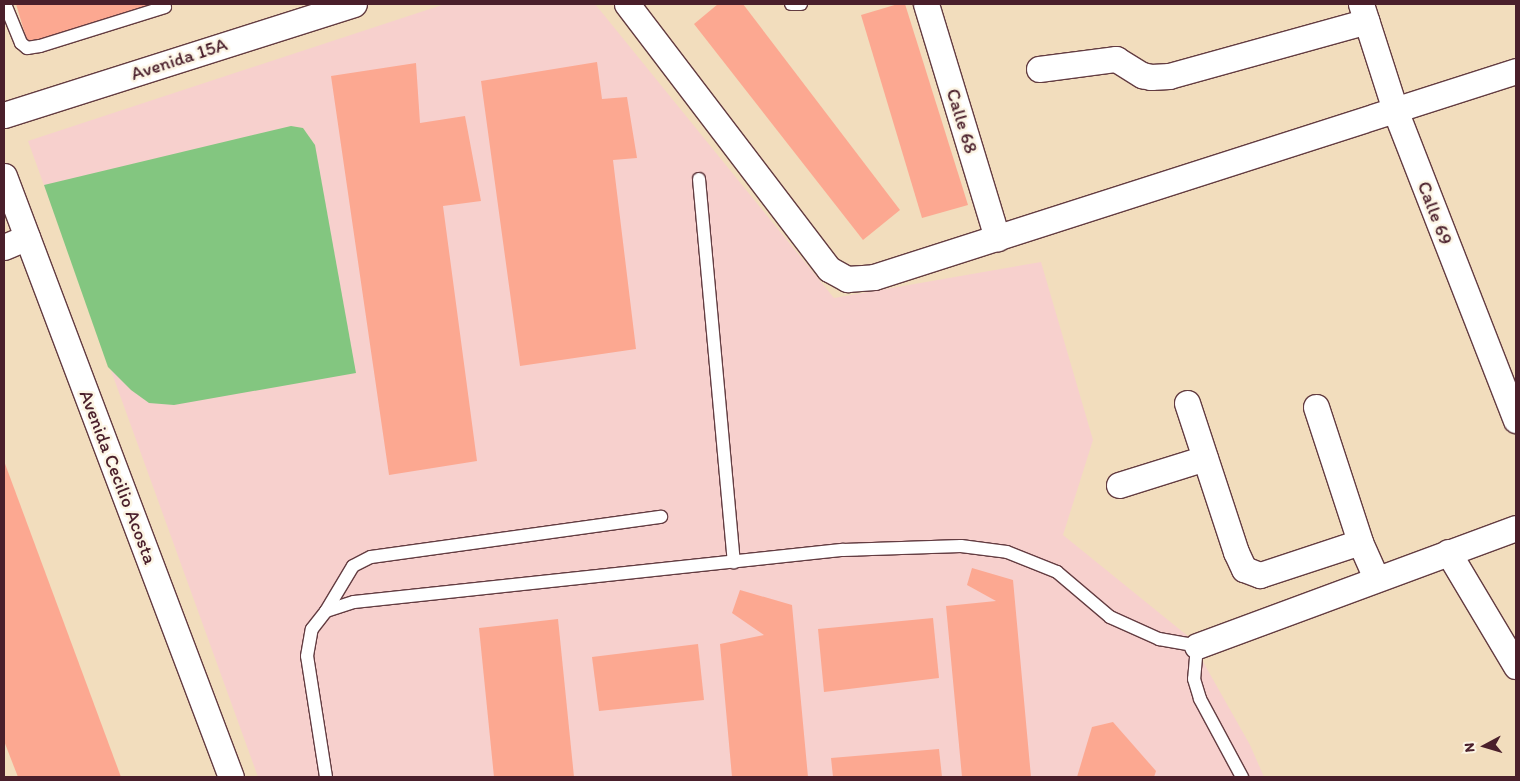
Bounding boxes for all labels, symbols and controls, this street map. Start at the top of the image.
street label: Avenida 15A [128,33,230,85]
street label: Calle 68 [941,86,983,156]
street label: Calle 69 [1413,178,1457,248]
street label: Avenida Cecilio Acosta [74,387,162,567]
north arrow [1460,721,1510,771]
text: N [1461,742,1479,753]

